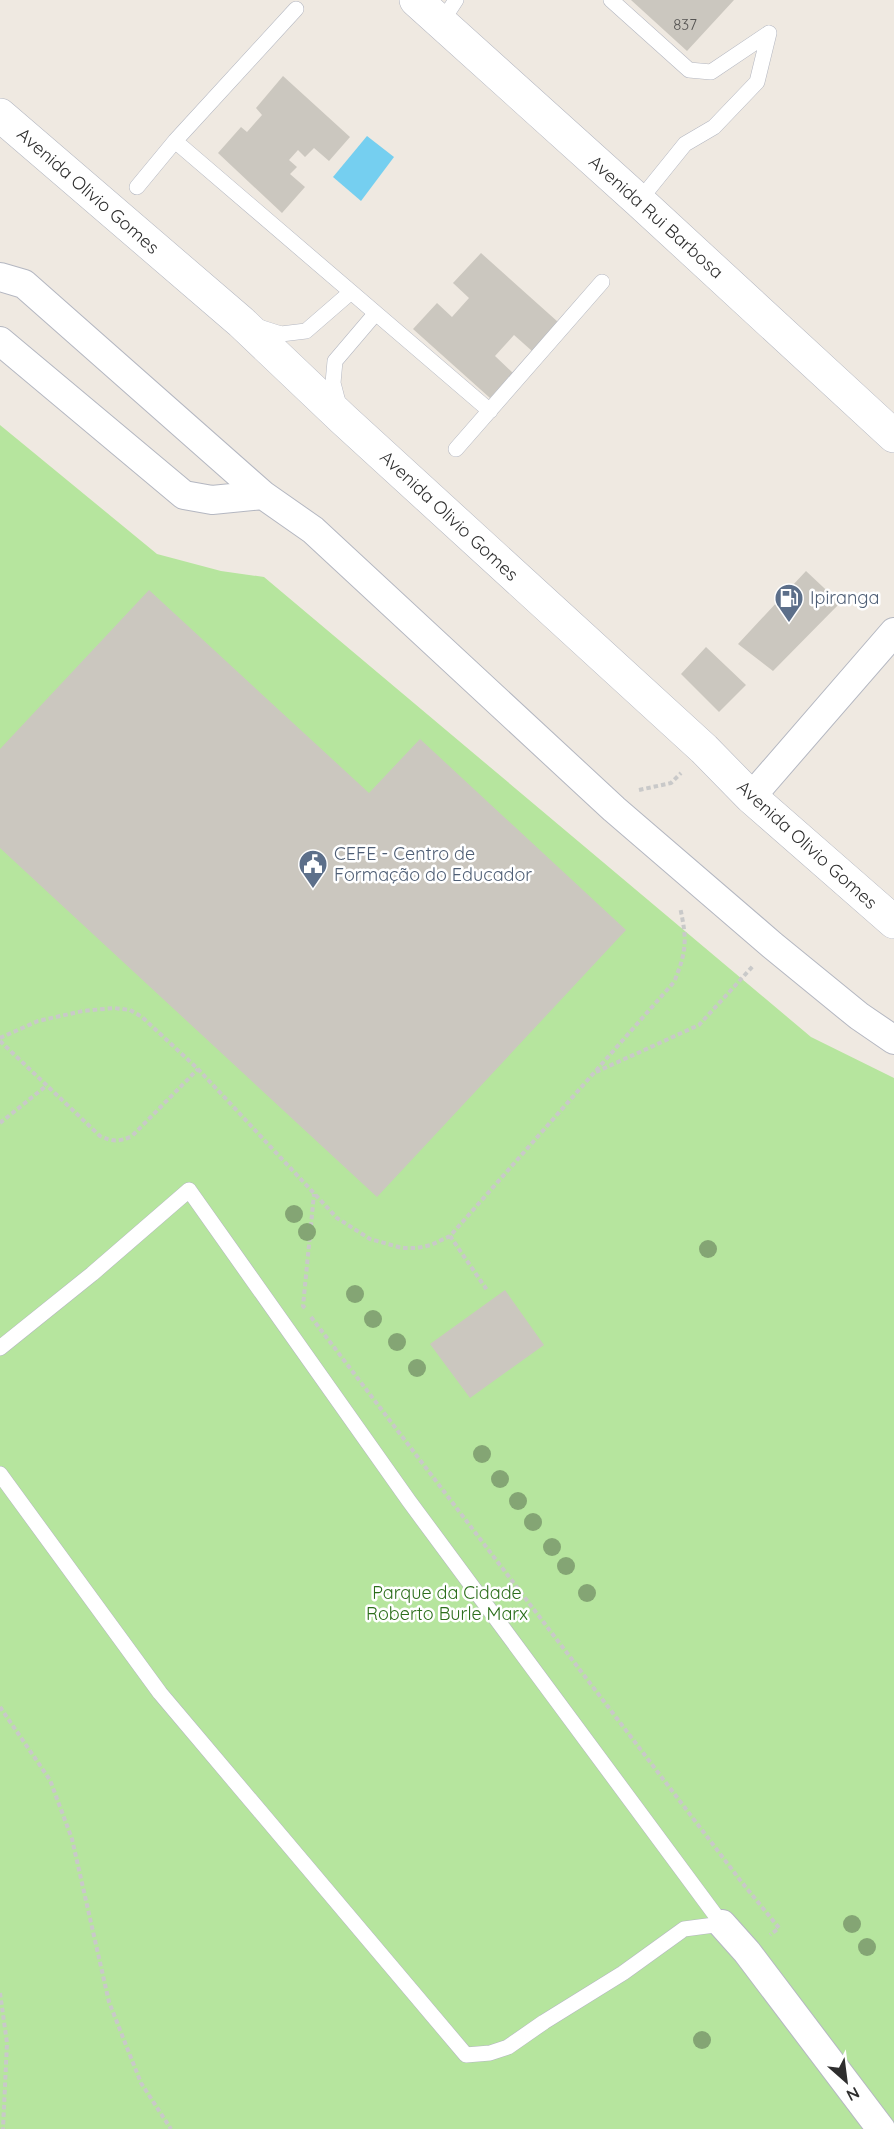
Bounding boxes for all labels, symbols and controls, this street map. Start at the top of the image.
house number: 837 [673,15,697,34]
street label: Avenida Olivio Gomes [12,123,164,259]
street label: Avenida Rui Barbosa [584,150,728,283]
street label: Avenida Olivio Gomes [375,445,523,586]
fuel station icon: Ipiranga [773,582,805,624]
place label: Ipiranga [810,586,879,609]
street label: Avenida Olivio Gomes [732,775,882,914]
place label: CEFE - Centro de Formação do Educador [334,842,532,886]
public building icon: CEFE - Centro de Formação do Educador [297,848,329,890]
park label: Parque da Cidade Roberto Burle Marx [366,1581,528,1625]
north arrow [816,2051,876,2111]
text: N [843,2083,863,2106]

